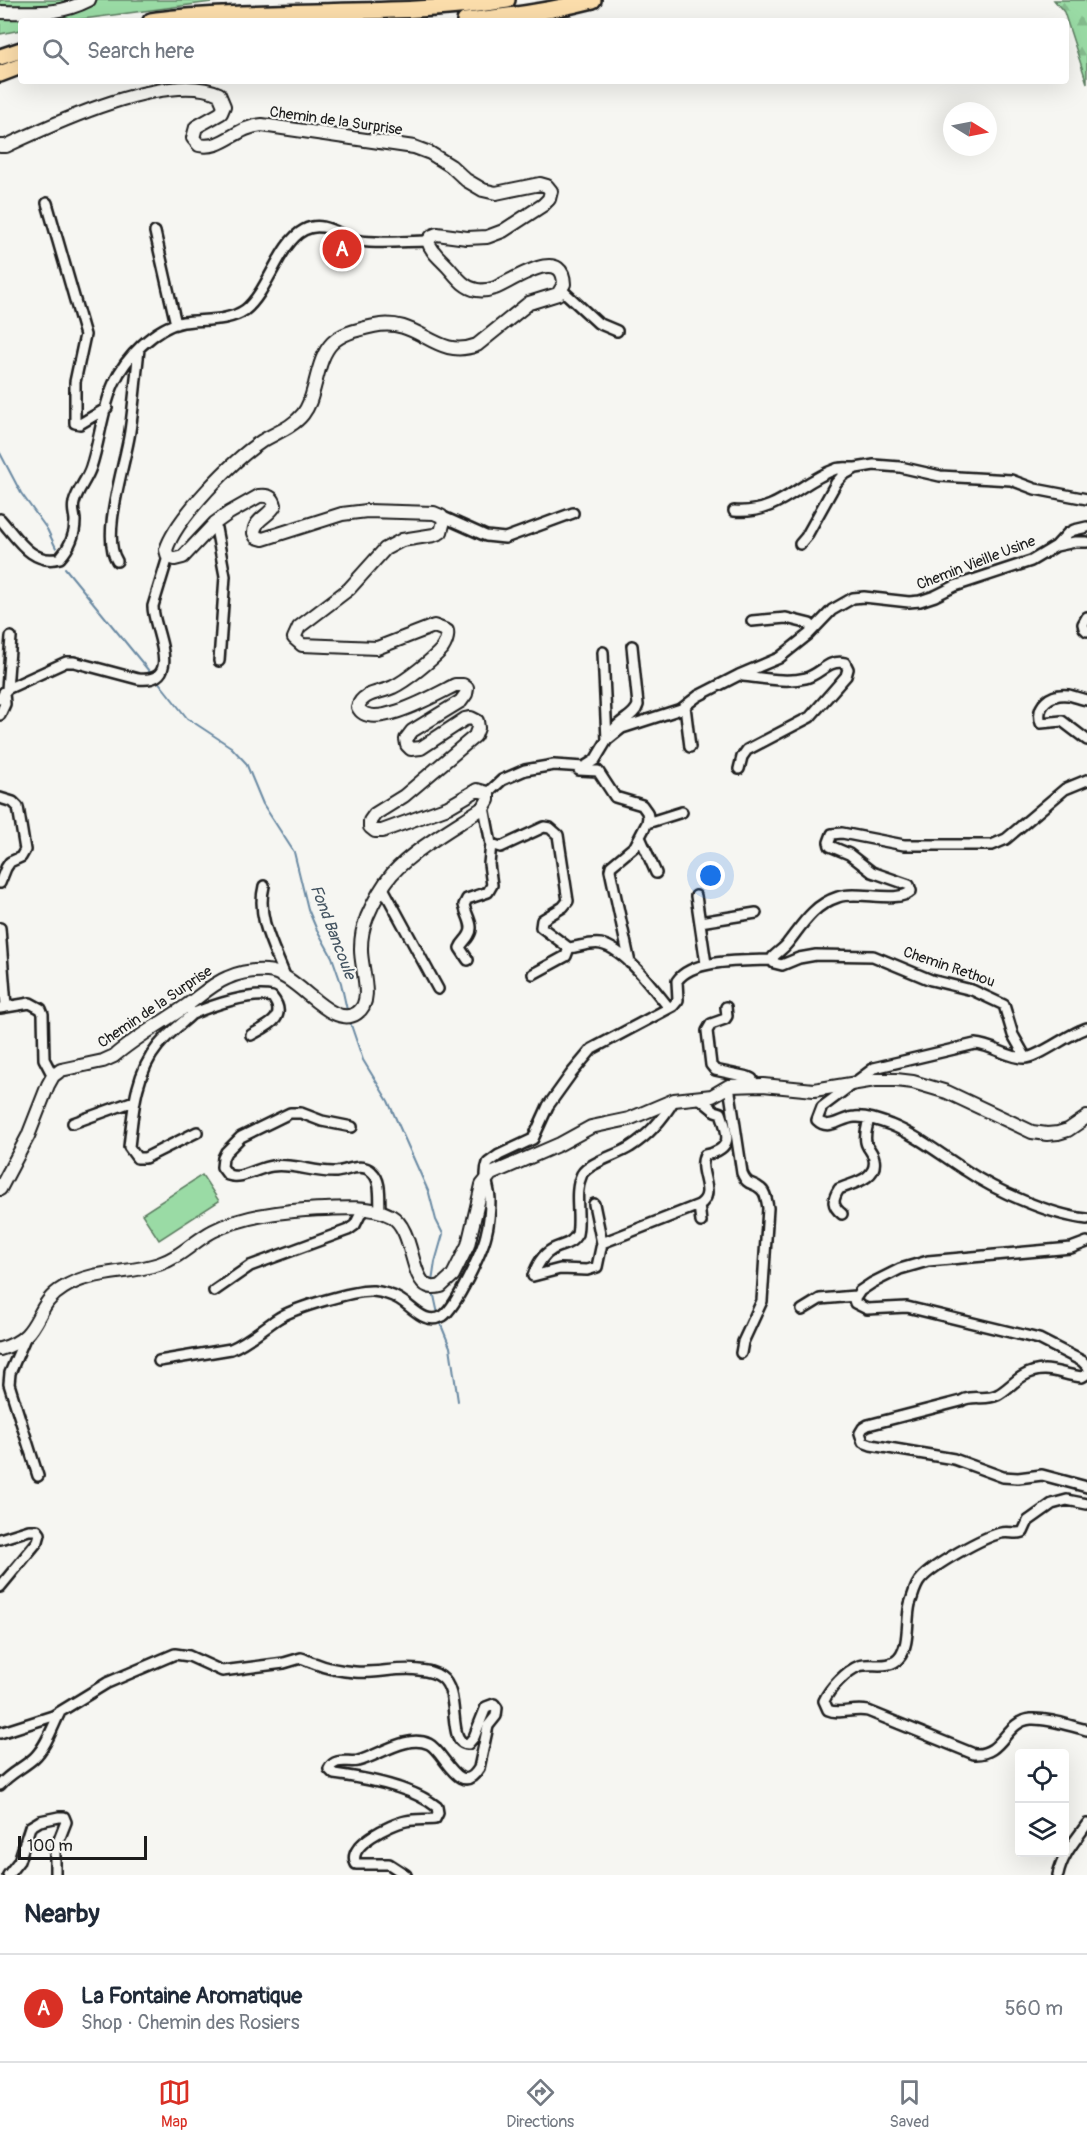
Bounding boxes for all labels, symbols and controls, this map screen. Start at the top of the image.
search box [18,18,1069,84]
icon: search [39,35,72,68]
text: Search here [87,37,194,65]
street label: Chemin de la Surprise [268,102,404,140]
north arrow [943,102,997,156]
pin: A [322,226,362,272]
street label: Chemin Vieille Usine [914,531,1039,594]
your location [696,861,725,890]
water label: Fond Bancoule [306,882,361,984]
street label: Chemin Rethou [901,942,997,992]
street label: Chemin de la Surprise [94,961,216,1052]
map controls [1015,1749,1069,1857]
button: locate [1015,1749,1069,1803]
button: layers [1015,1803,1069,1857]
scale bar [18,1833,147,1860]
text: 100 m [27,1836,73,1856]
text: Nearby [24,1898,100,1930]
text: La Fontaine Aromatique [81,1982,302,2010]
text: A [37,1996,50,2021]
text: 560 m [1005,1996,1063,2021]
text: Shop · Chemin des Rosiers [81,2010,300,2035]
tab: Map [158,2076,191,2132]
tab: Directions [506,2076,574,2132]
tab: Saved [890,2076,929,2132]

